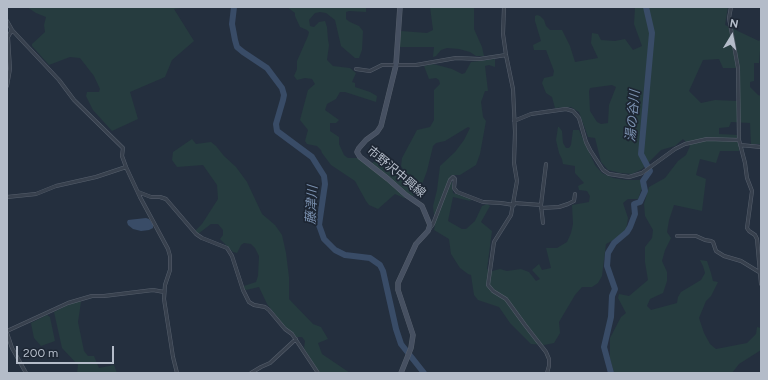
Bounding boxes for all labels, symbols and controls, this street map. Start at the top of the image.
north arrow [712,16,752,56]
text: N [729,17,739,31]
water label: 湯の谷川 [623,89,643,143]
street label: 市野沢中興線 [364,143,428,201]
water label: 藤津川 [303,185,321,225]
scale bar [18,338,116,364]
text: 200 m [23,346,58,360]

